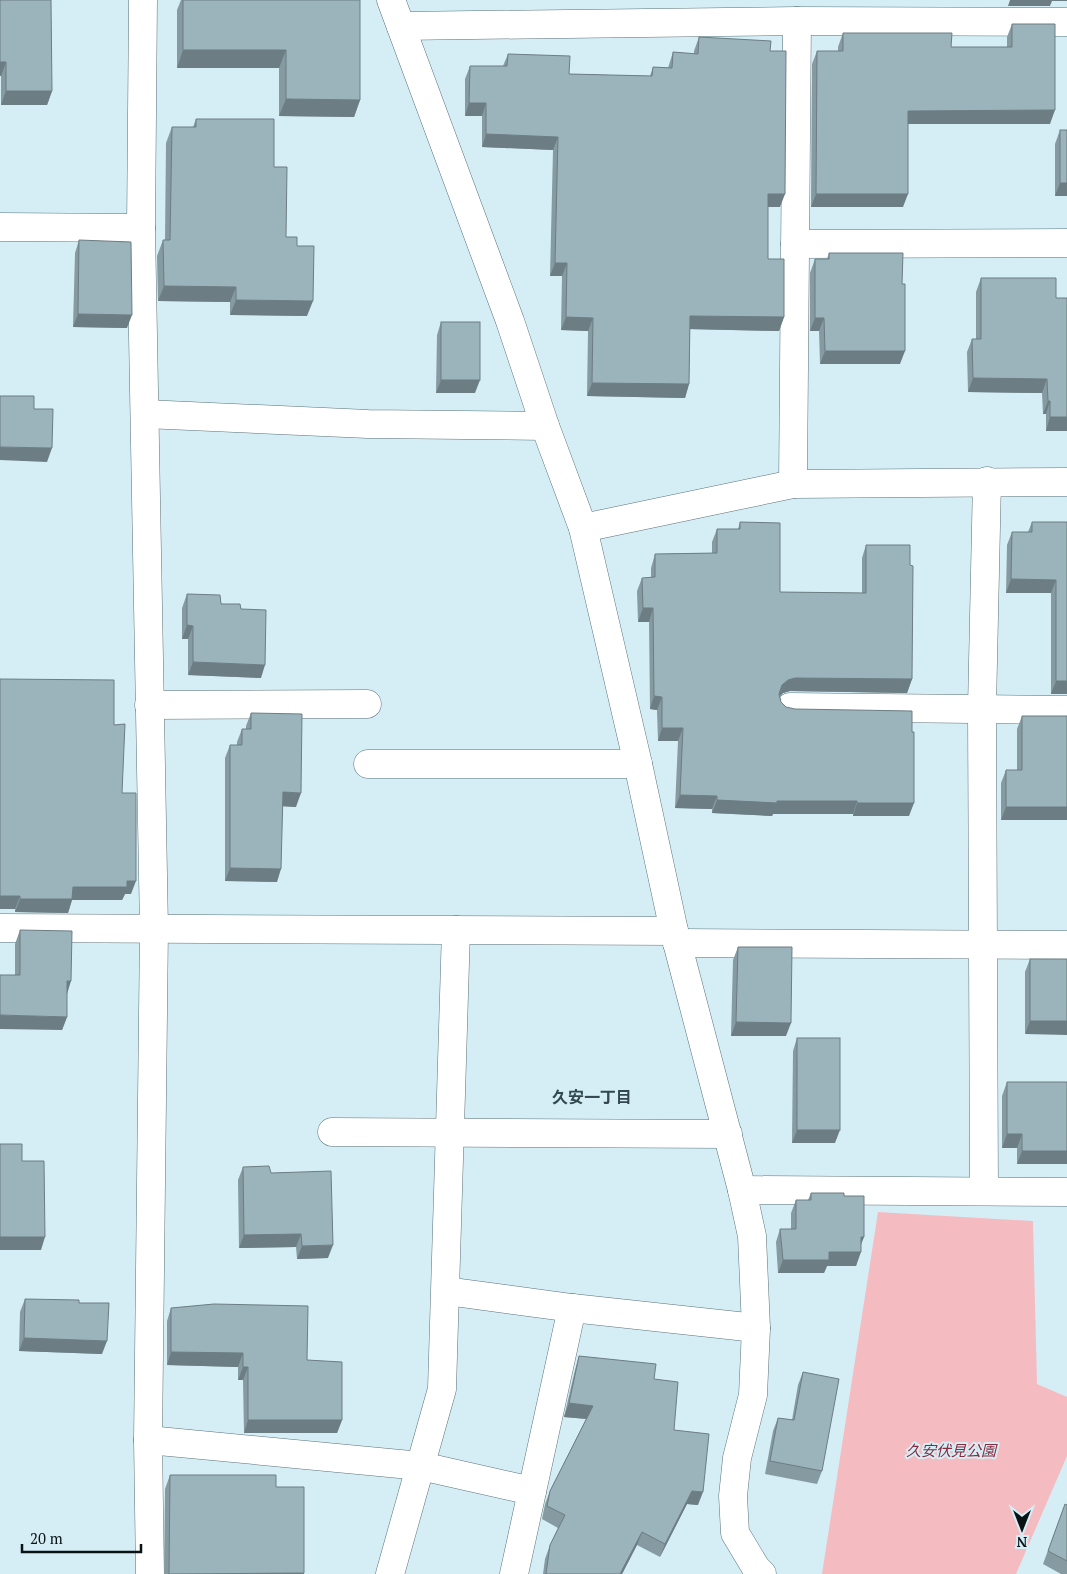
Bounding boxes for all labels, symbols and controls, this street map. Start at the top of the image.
district label: 久安一丁目 [552,1086,632,1108]
park label: 久安伏見公園 [906,1440,998,1460]
north arrow [997,1504,1047,1554]
scale bar [22,1522,141,1554]
text: 20 m [30,1528,63,1548]
text: N [1016,1533,1027,1552]

